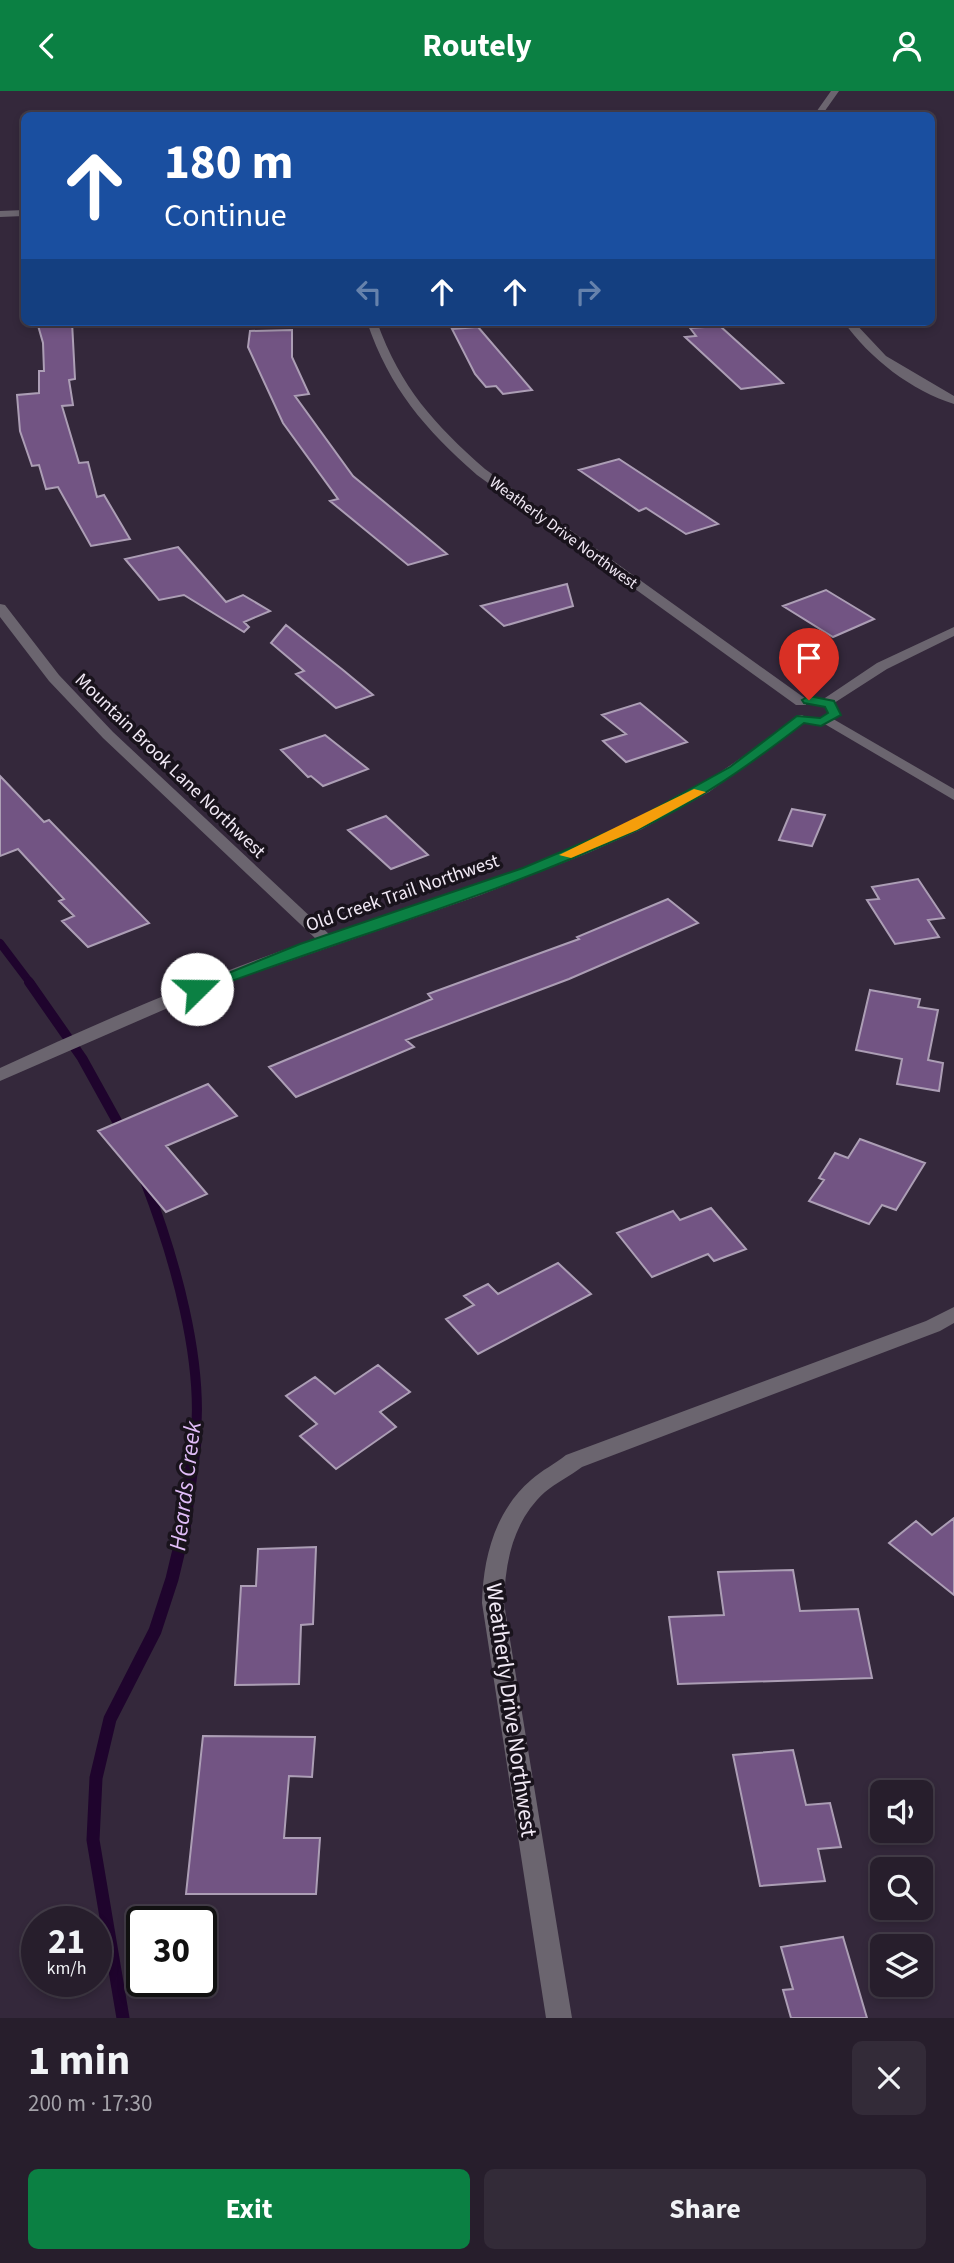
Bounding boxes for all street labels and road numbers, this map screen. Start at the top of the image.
street label: Weatherly Drive Northwest [485,472,642,594]
street label: Mountain Brook Lane Northwest [68,667,272,865]
street label: Old Creek Trail Northwest [302,848,503,939]
street label: Weatherly Drive Northwest [477,1581,546,1839]

